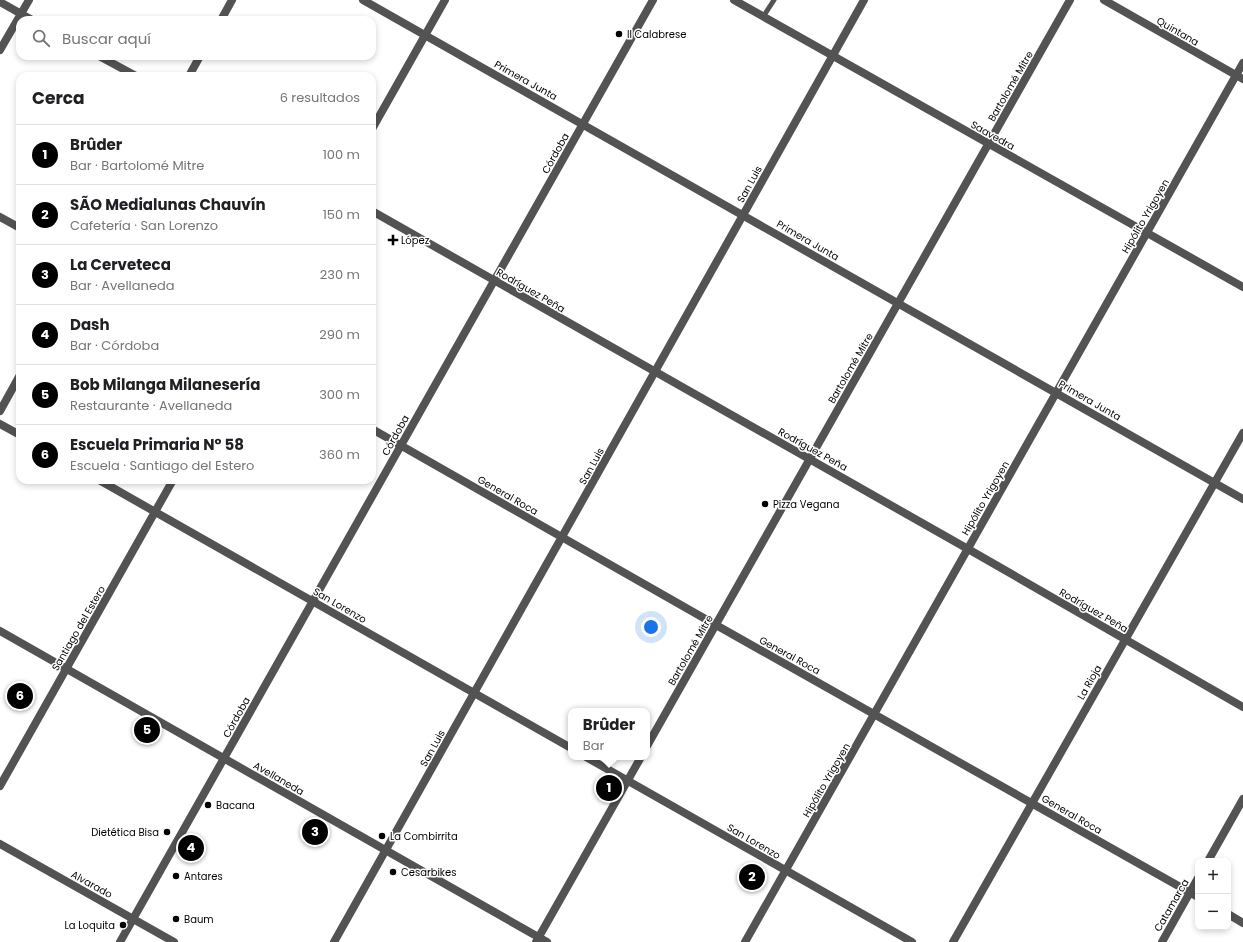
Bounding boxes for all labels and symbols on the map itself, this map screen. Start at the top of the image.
street label: Quintana [1154,13,1202,50]
place label: Il Calabrese [627,27,686,42]
marker: Il Calabrese [614,29,624,39]
street label: Bartolomé Mitre [984,48,1037,124]
street label: Primera Junta [491,57,560,104]
street label: Saavedra [968,117,1018,154]
street label: Córdoba [538,130,573,176]
street label: San Luis [733,163,766,205]
street label: Hipólito Yrigoyen [1118,176,1173,256]
street label: Primera Junta [774,216,842,264]
place label: López [401,233,430,248]
marker: López [388,235,398,245]
street label: Rodríguez Peña [494,265,568,316]
street label: Bartolomé Mitre [824,330,877,406]
street label: Primera Junta [1056,376,1124,424]
street label: Córdoba [378,412,413,458]
street label: Rodríguez Peña [775,424,850,475]
street label: San Luis [575,445,608,487]
street label: Hipólito Yrigoyen [958,458,1013,538]
street label: General Roca [475,472,541,519]
place label: Pizza Vegana [773,497,839,512]
marker: Pizza Vegana [760,499,770,509]
street label: Santiago del Estero [48,583,109,674]
street label: San Lorenzo [310,584,369,627]
street label: Rodríguez Peña [1057,585,1131,636]
street label: Bartolomé Mitre [664,612,717,688]
your location [641,617,661,637]
street label: General Roca [757,633,823,678]
street label: La Rioja [1073,662,1105,702]
pin: 6 [7,681,33,711]
street label: Córdoba [219,694,254,740]
pin: 5 [134,715,160,745]
street label: San Luis [416,727,449,769]
street label: Hipólito Yrigoyen [799,740,854,820]
street label: Avellaneda [251,758,307,799]
pin: 1 [596,773,622,803]
street label: General Roca [1039,791,1105,838]
place label: Bacana [216,798,255,813]
marker: Bacana [203,800,213,810]
pin: 3 [302,817,328,847]
street label: San Lorenzo [724,820,783,863]
place label: Dietética Bisa [91,825,159,840]
marker: Dietética Bisa [162,827,172,837]
place label: La Combirrita [390,829,458,844]
marker: La Combirrita [377,831,387,841]
pin: 4 [178,833,204,863]
pin: 2 [739,862,765,892]
place label: Cesarbikes [401,865,456,880]
street label: Alvarado [68,867,115,902]
marker: Cesarbikes [388,867,398,877]
place label: Antares [184,869,223,884]
marker: Antares [171,871,181,881]
street label: Catamarca [1150,876,1193,934]
place label: Baum [184,912,214,927]
marker: Baum [171,914,181,924]
place label: La Loquita [65,918,115,933]
marker: La Loquita [118,920,128,930]

